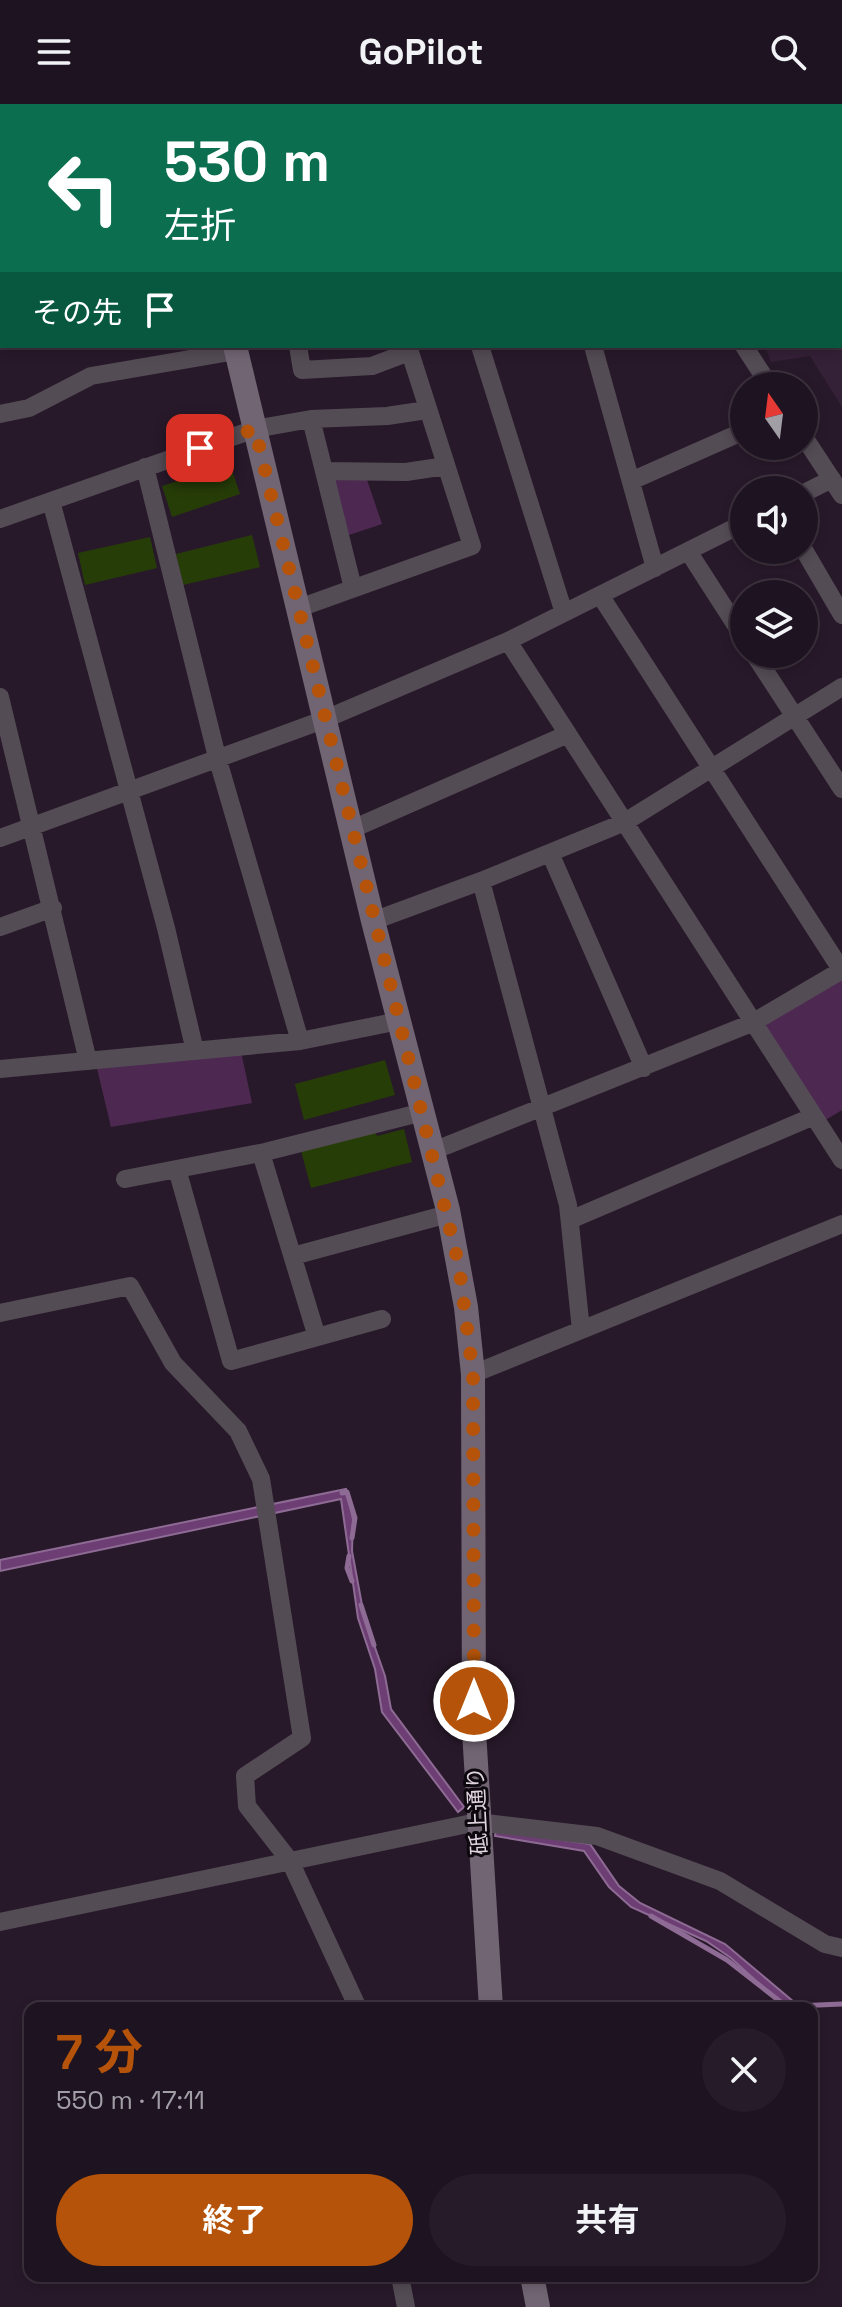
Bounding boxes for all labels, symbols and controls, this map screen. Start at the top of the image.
text: GoPilot [359,29,483,75]
icon: menu [32,30,76,74]
icon: search [766,30,810,74]
text: 530 m [164,126,330,197]
icon: left [32,136,136,240]
text: 左折 [164,203,236,249]
icon: arrive [138,288,182,332]
text: その先 [32,293,122,332]
north arrow [730,372,818,460]
map controls [730,372,818,668]
pin [166,414,234,482]
icon: arrive [178,426,222,470]
button: sound [730,476,818,564]
button: layers [730,580,818,668]
position arrow [432,1659,516,1743]
street label: 砥上通り [461,1766,493,1856]
text: 7 分 [56,2022,143,2083]
button: close [702,2028,786,2112]
text: 550 m · 17:11 [56,2083,205,2117]
button: 終了 [56,2174,413,2266]
button: 共有 [429,2174,786,2266]

